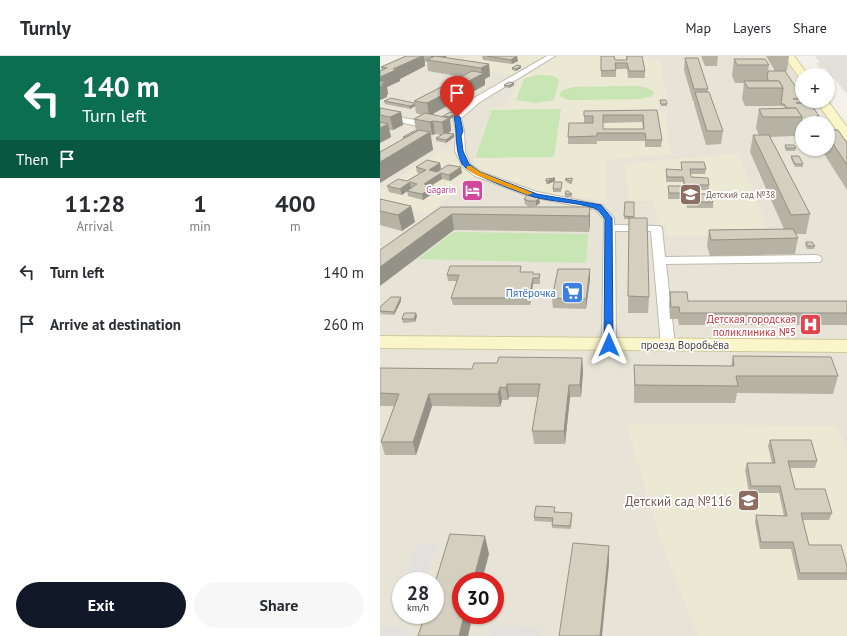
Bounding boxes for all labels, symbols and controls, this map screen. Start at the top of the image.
text: Turnly [20,16,71,40]
text: Map [685,19,711,37]
text: Layers [733,19,771,37]
text: Share [793,19,827,37]
text: 140 m [82,68,159,105]
map controls [795,68,835,156]
button: + [795,68,835,108]
icon: left [16,72,68,124]
pin [440,76,474,117]
icon: arrive [446,82,468,104]
text: Turn left [82,104,147,127]
button: − [795,116,835,156]
icon: arrive [56,148,78,170]
text: Then [16,150,48,169]
hotel icon: Gagarin [459,177,485,203]
school or university icon: Детский сад №38 [678,182,704,208]
place label: Gagarin [426,184,456,195]
text: 11:28 [64,188,125,219]
text: 1 [193,188,207,219]
text: 400 [275,188,316,219]
place label: Детский сад №38 [706,189,775,200]
text: Arrival [77,218,113,235]
text: min [189,218,211,235]
text: m [290,218,301,235]
icon: left [16,261,38,283]
text: Turn left [50,263,104,282]
text: 140 m [323,263,364,282]
supermarket icon: Пятёрочка [559,280,585,306]
place label: Пятёрочка [506,286,556,300]
place label: Детская городская поликлиника №5 [707,312,796,339]
hospital icon: Детская городская поликлиника №5 [798,312,824,338]
icon: arrive [16,313,38,335]
text: Arrive at destination [50,315,181,334]
text: 260 m [323,315,364,334]
position arrow [588,324,630,366]
street label: проезд Воробьёва [641,338,729,352]
school or university icon: Детский сад №116 [735,488,761,514]
place label: Детский сад №116 [625,493,732,510]
speed limit sign: 30 [452,572,504,624]
text: 28 [407,580,429,606]
button: Exit [16,582,186,628]
button: Share [194,582,364,628]
text: km/h [407,601,429,614]

